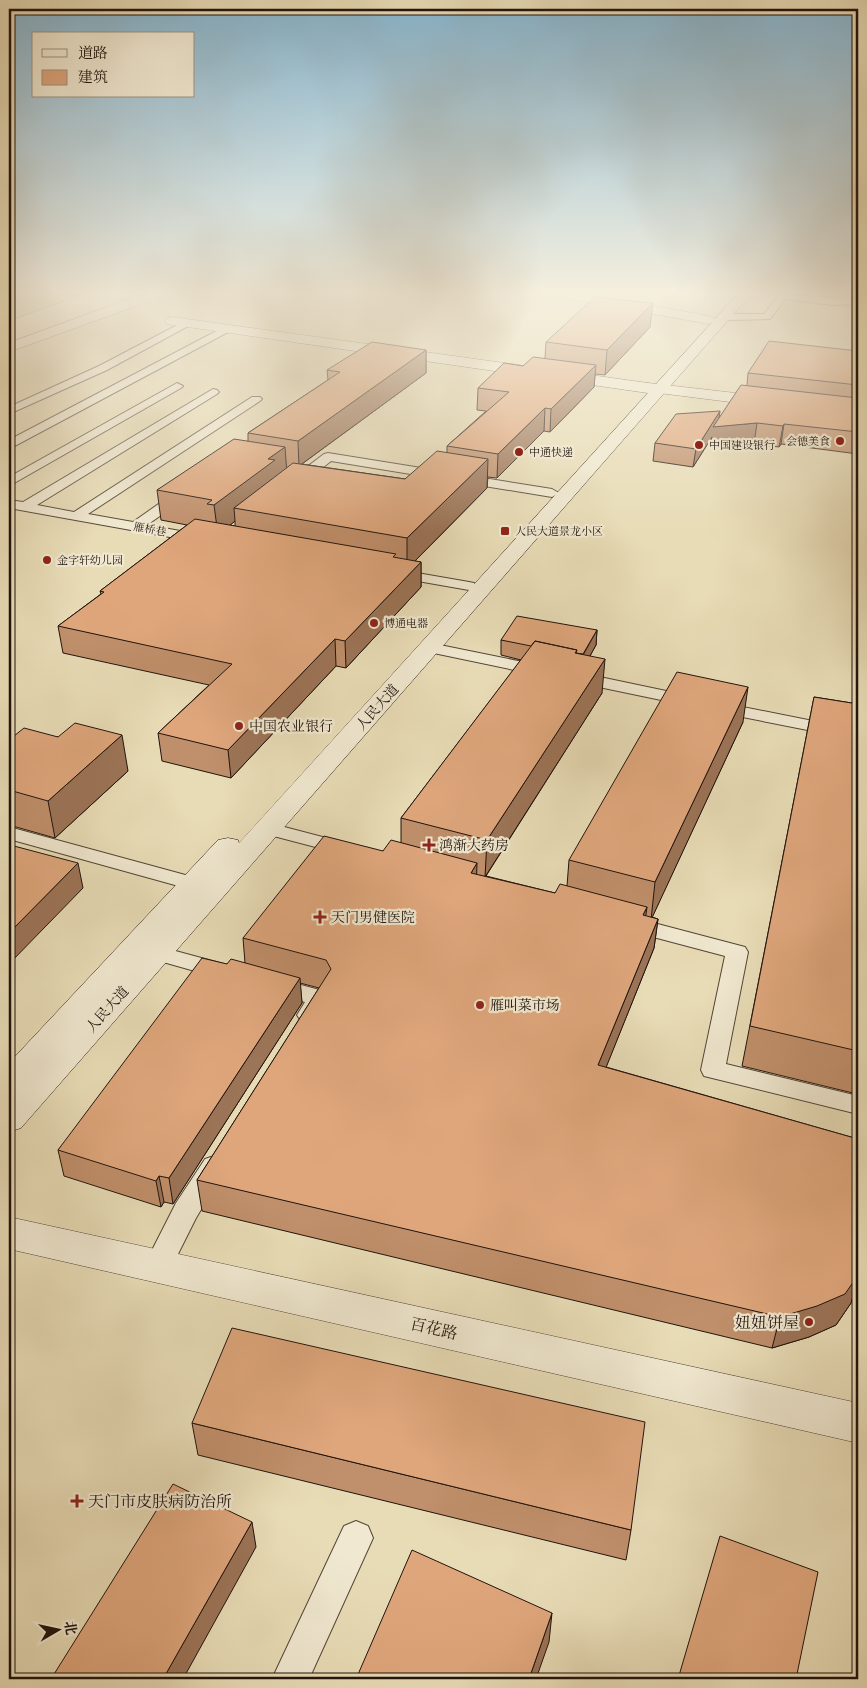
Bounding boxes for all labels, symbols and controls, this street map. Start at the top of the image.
legend [32,32,195,98]
text: 道路 [78,44,108,63]
text: 建筑 [78,68,108,87]
place label: 会德美食 [786,435,830,449]
marker: 会德美食 [834,435,846,447]
marker: 中国建设银行 [693,439,705,451]
place label: 中国建设银行 [709,439,775,453]
marker: 中通快递 [513,446,525,458]
place label: 中通快递 [529,446,573,460]
street label: 雁桥巷 [132,520,167,540]
marker: 人民大道景龙小区 [499,525,511,537]
place label: 人民大道景龙小区 [515,525,603,539]
marker: 金字轩幼儿园 [41,554,53,566]
place label: 金字轩幼儿园 [57,554,123,568]
marker: 博通电器 [368,617,380,629]
place label: 博通电器 [384,617,428,631]
street label: 人民大道 [352,681,403,734]
place label: 中国农业银行 [249,718,333,736]
marker: 中国农业银行 [233,720,245,732]
place label: 鸿渐大药房 [439,837,509,855]
marker: 鸿渐大药房 [423,839,435,851]
place label: 天门男健医院 [331,909,415,927]
marker: 天门男健医院 [313,910,327,924]
street label: 人民大道 [82,983,133,1036]
place label: 雁叫菜市场 [490,997,560,1015]
marker: 雁叫菜市场 [474,999,486,1011]
place label: 妞妞饼屋 [735,1314,799,1334]
street label: 百花路 [408,1315,459,1345]
marker: 妞妞饼屋 [803,1316,815,1328]
place label: 天门市皮肤病防治所 [88,1493,232,1513]
marker: 天门市皮肤病防治所 [70,1494,84,1508]
north arrow [32,1606,82,1656]
text: 北 [60,1620,80,1636]

